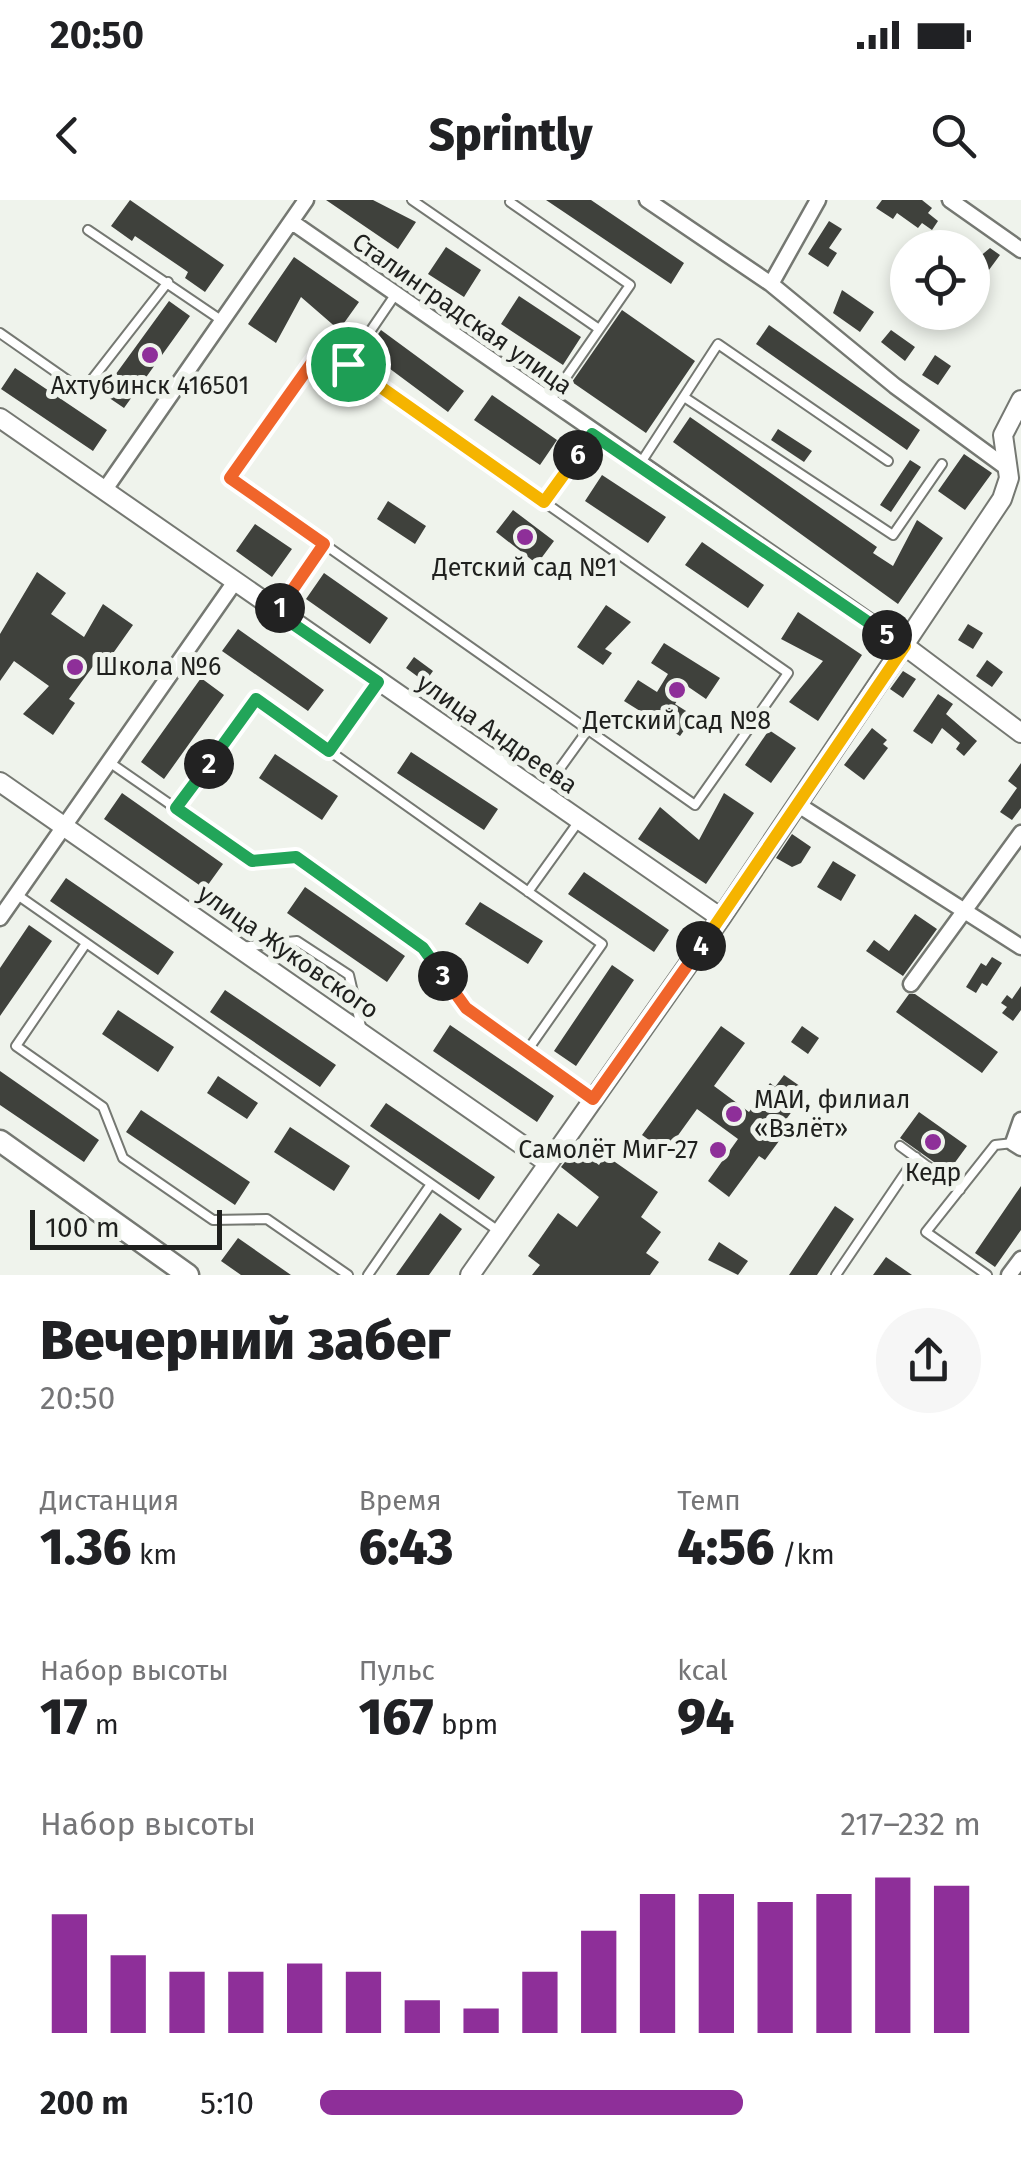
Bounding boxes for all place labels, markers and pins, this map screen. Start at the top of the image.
pin [306,322,391,407]
marker: Ахтубинск 416501 [139,344,161,366]
place label: Ахтубинск 416501 [51,371,249,401]
pin: 6 [553,430,603,480]
marker: Детский сад №1 [514,526,536,548]
place label: Детский сад №1 [431,553,618,583]
pin: 1 [255,583,305,633]
pin: 5 [862,610,912,660]
place label: Школа №6 [95,652,221,682]
marker: Школа №6 [64,656,86,678]
marker: Детский сад №8 [666,679,688,701]
place label: Детский сад №8 [582,706,771,736]
pin: 2 [184,739,234,789]
pin: 4 [676,921,726,971]
pin: 3 [418,951,468,1001]
place label: МАИ, филиал «Взлёт» [754,1085,910,1144]
marker: МАИ, филиал «Взлёт» [723,1103,745,1125]
marker: Кедр [922,1131,944,1153]
place label: Самолёт Миг-27 [518,1135,698,1165]
marker: Самолёт Миг-27 [707,1139,729,1161]
place label: Кедр [905,1158,961,1188]

